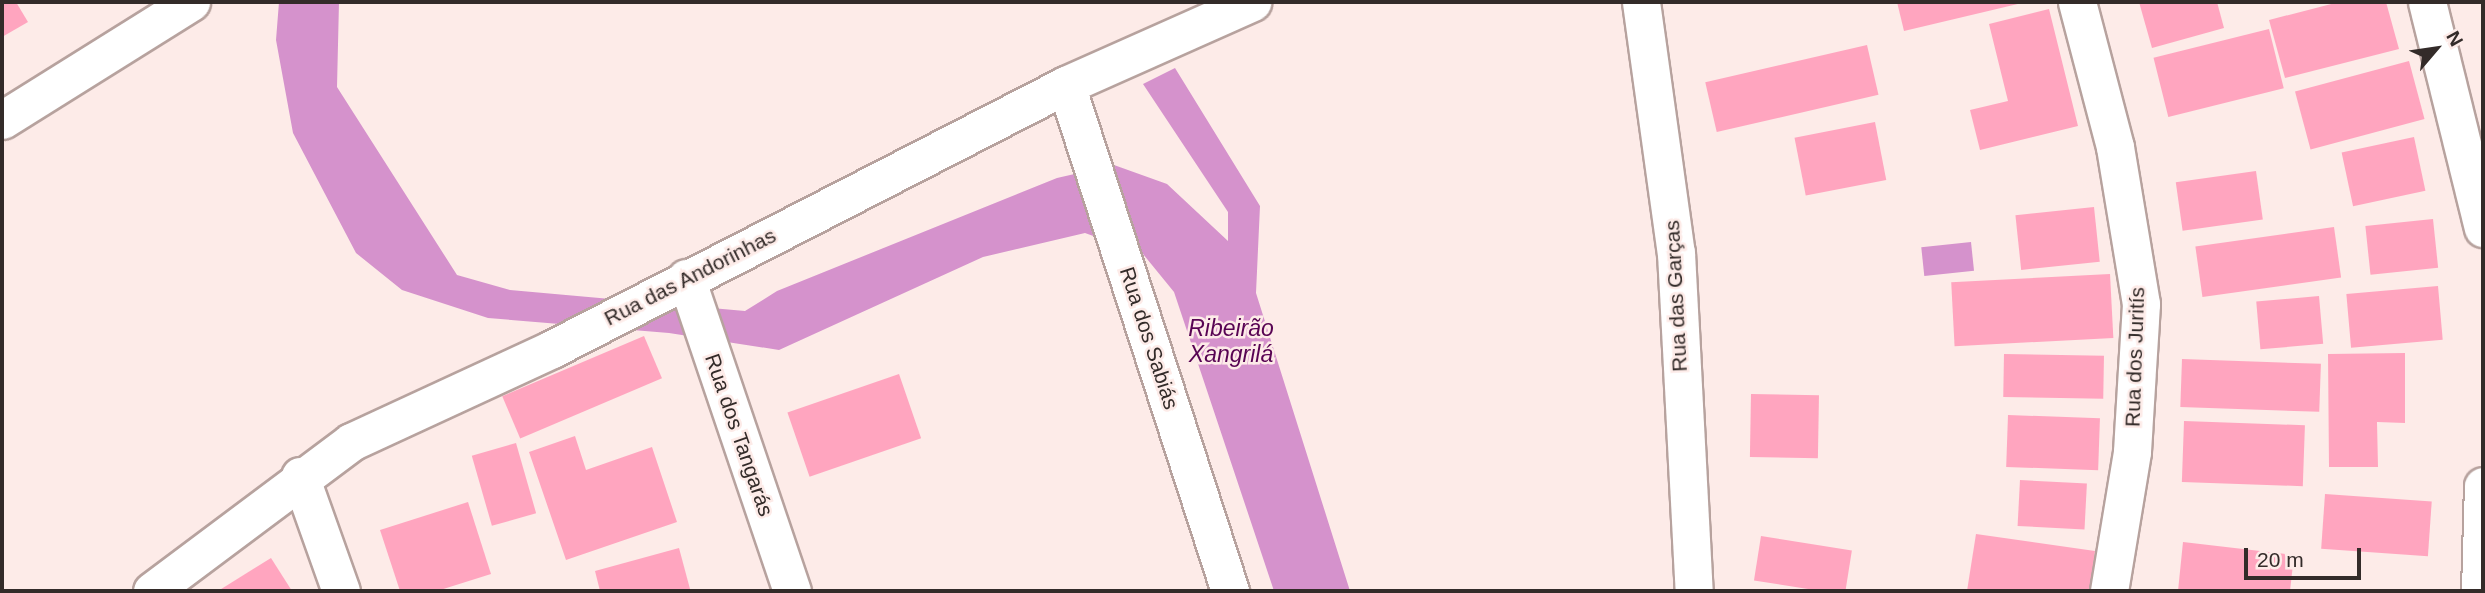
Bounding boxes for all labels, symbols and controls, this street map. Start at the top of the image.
north arrow [2401,14,2471,84]
text: N [2442,27,2467,50]
street label: Rua das Garças [1659,220,1693,372]
street label: Rua das Andorinhas [600,223,780,331]
street label: Rua dos Sabiás [1114,264,1184,412]
street label: Rua dos Juritís [2120,287,2150,427]
water label: Ribeirão Xangrilá [1188,314,1274,368]
street label: Rua dos Tangarás [699,350,779,520]
scale bar [2247,534,2364,578]
text: 20 m [2257,548,2304,571]

